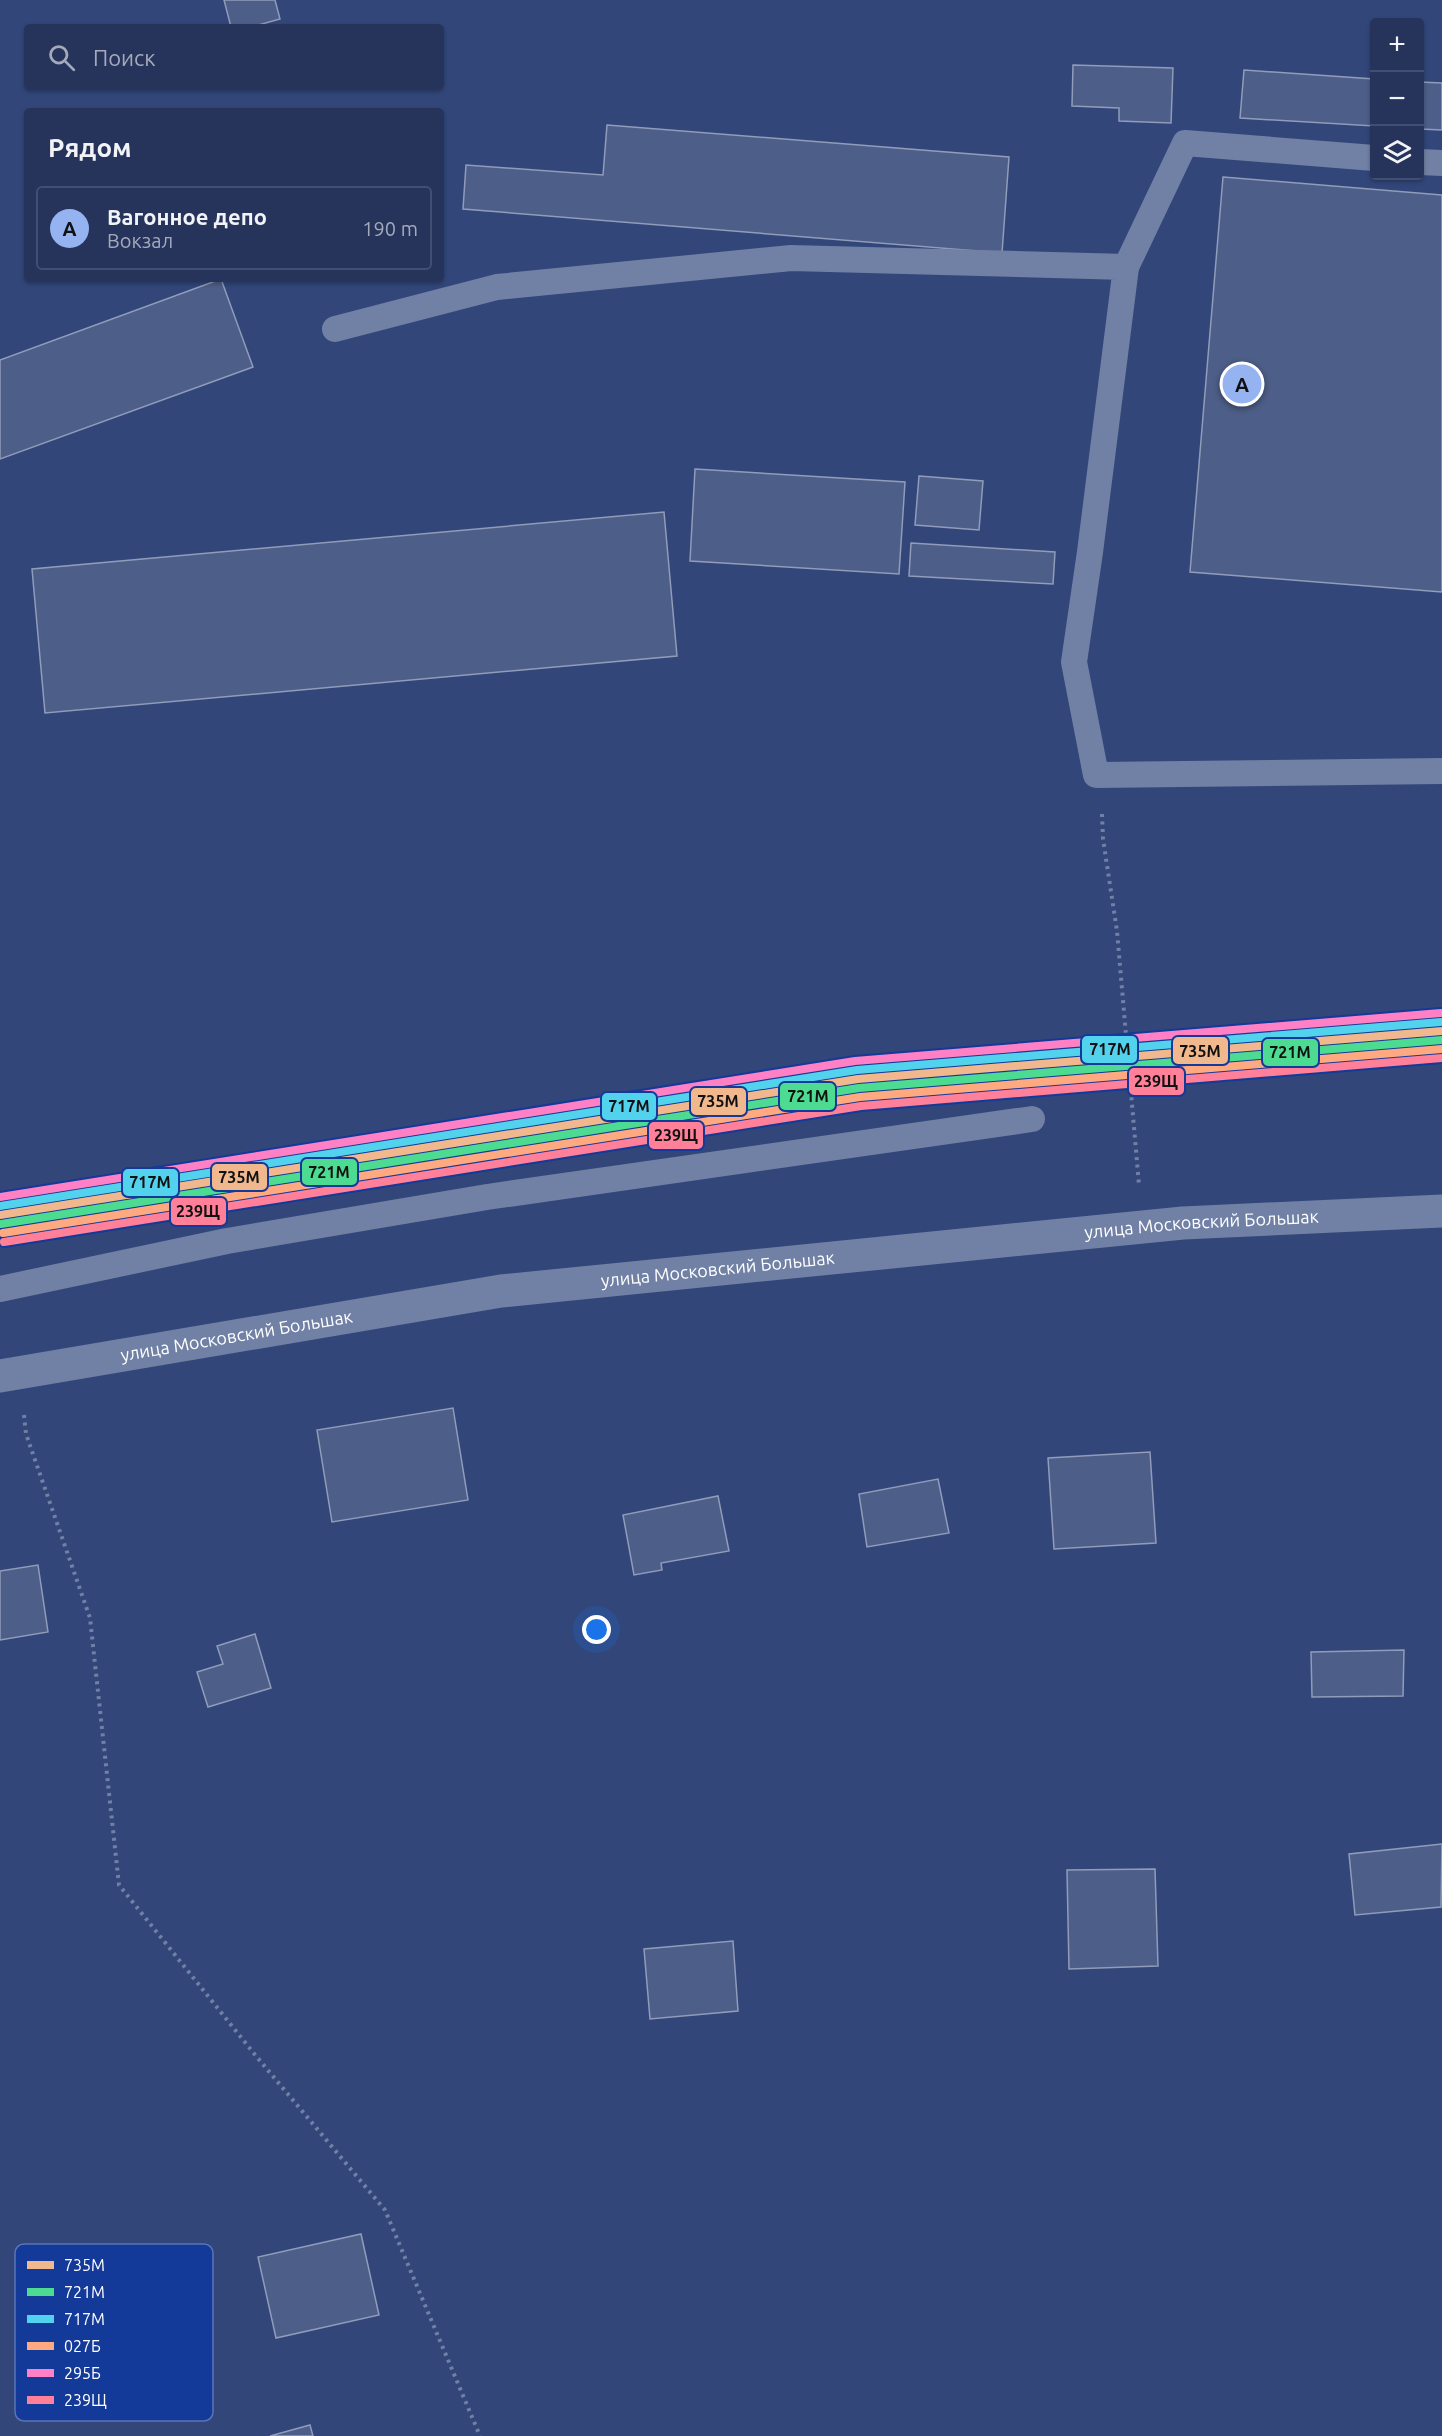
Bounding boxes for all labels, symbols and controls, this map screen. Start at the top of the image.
map controls [1370,18,1424,180]
button: + [1370,18,1424,72]
search box [24,24,444,90]
icon: search [45,41,78,74]
text: Поиск [93,45,156,70]
button: − [1370,72,1424,126]
button: layers [1370,126,1424,180]
text: Рядом [48,133,132,162]
text: Вагонное депо [107,204,267,229]
text: A [62,217,77,240]
text: 190 m [362,217,418,240]
text: Вокзал [107,229,173,252]
pin: A [1222,362,1262,406]
line badge: 717М [1081,1035,1138,1064]
line badge: 735М [1172,1036,1229,1065]
line badge: 721М [1262,1038,1319,1067]
text: 717М [1089,1040,1131,1058]
text: 735М [1179,1042,1221,1060]
text: 721М [1269,1043,1311,1061]
line badge: 239Щ [1128,1067,1185,1096]
text: 239Щ [1134,1072,1178,1090]
line badge: 721М [779,1082,836,1111]
line badge: 735М [690,1087,747,1116]
text: 721М [787,1087,829,1105]
line badge: 717М [601,1092,657,1121]
text: 735М [697,1092,739,1110]
text: 717М [608,1097,650,1115]
line badge: 239Щ [648,1121,704,1150]
text: 239Щ [654,1126,698,1144]
line badge: 721М [301,1158,358,1186]
line badge: 735М [211,1163,268,1191]
text: 721М [308,1163,350,1181]
line badge: 717М [122,1168,179,1197]
text: 735М [218,1168,260,1186]
text: 717М [129,1173,171,1191]
line badge: 239Щ [170,1197,227,1226]
text: 239Щ [176,1202,220,1220]
street label: улица Московский Большак [1083,1206,1319,1242]
street label: улица Московский Большак [600,1247,836,1290]
street label: улица Московский Большак [119,1305,354,1364]
your location [582,1615,611,1644]
legend [15,2244,213,2421]
text: 735М [64,2256,105,2274]
text: 721М [64,2283,105,2301]
text: 717М [64,2310,105,2328]
text: 027Б [64,2337,101,2355]
text: 295Б [64,2364,101,2382]
text: 239Щ [64,2391,107,2409]

